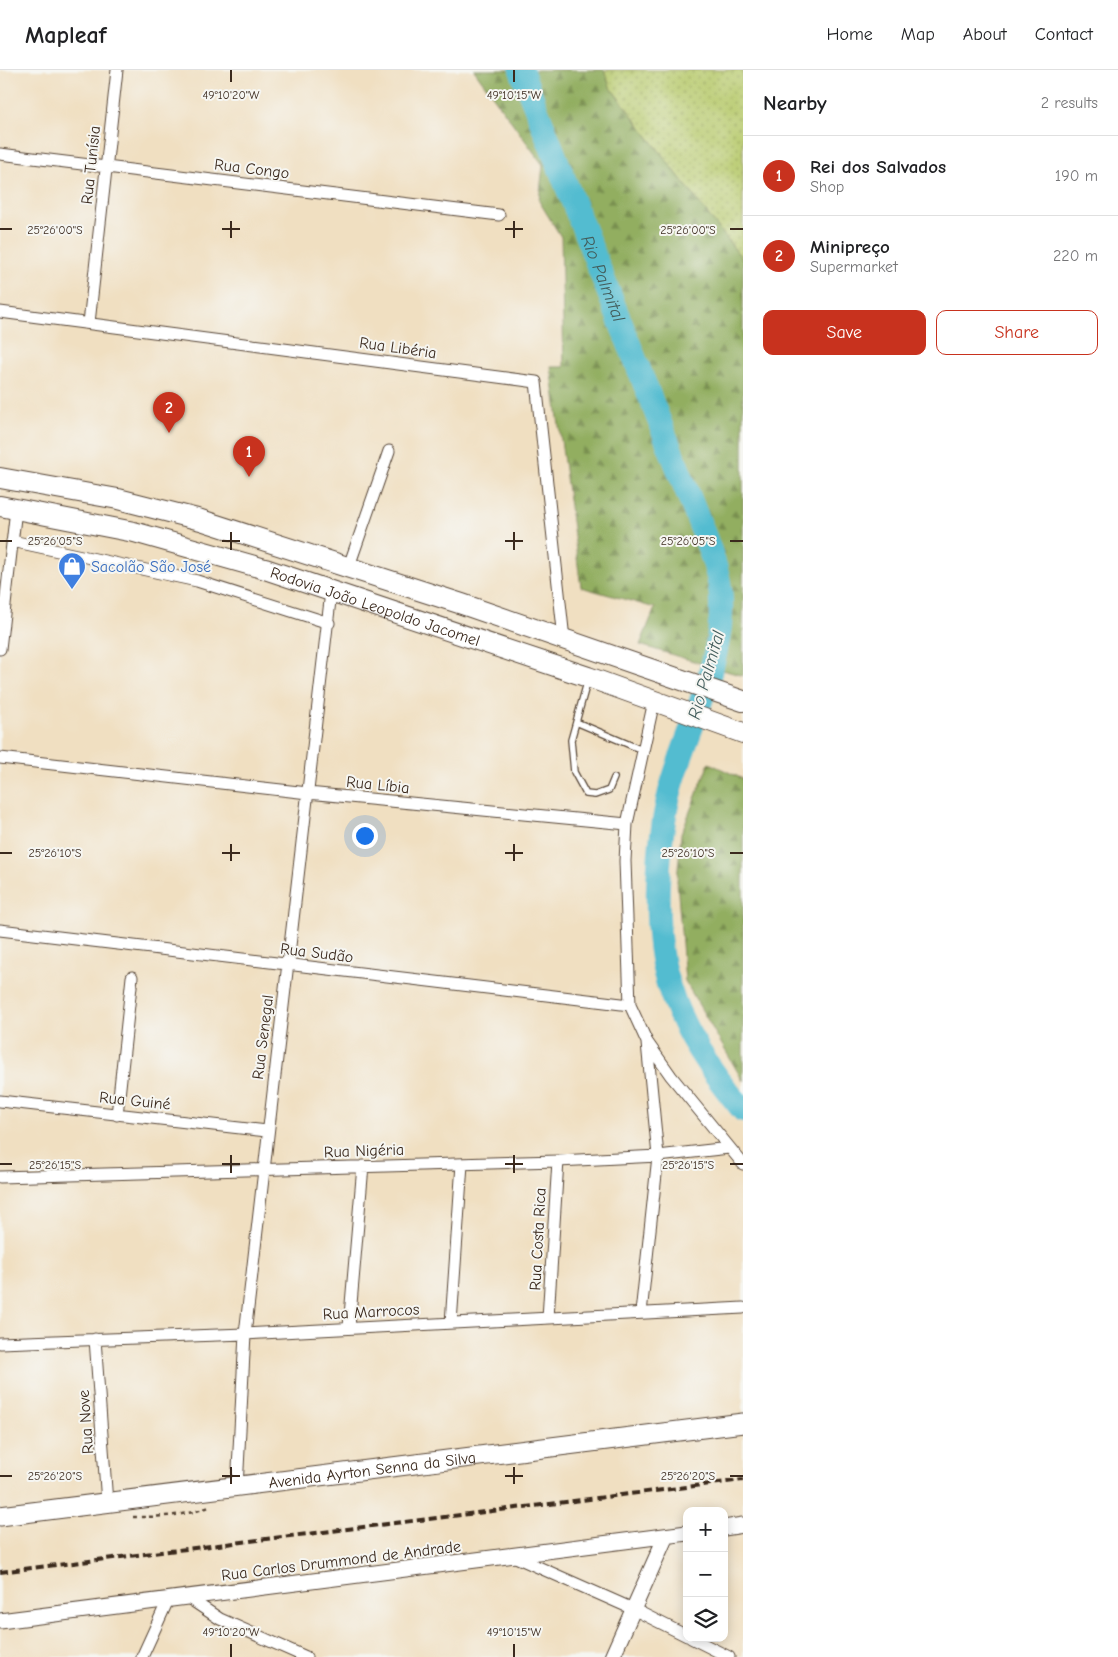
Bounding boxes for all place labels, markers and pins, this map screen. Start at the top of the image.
pin: 2 [153,392,185,433]
pin: 1 [233,436,265,477]
shop icon: Sacolão São José [57,551,87,590]
place label: Sacolão São José [91,558,211,576]

